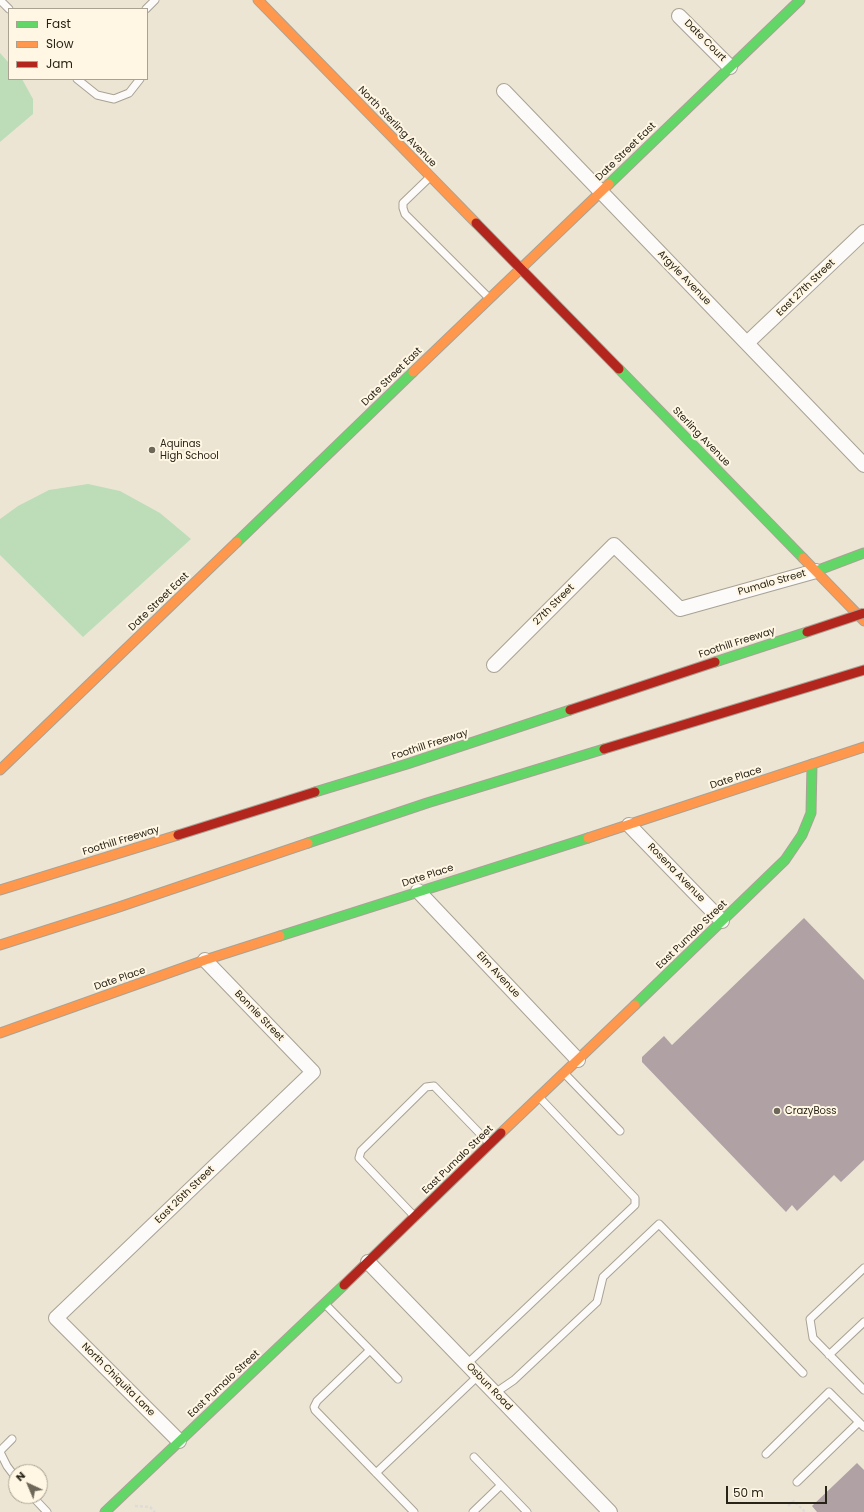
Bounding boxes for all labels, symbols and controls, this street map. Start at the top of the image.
legend [8,8,148,80]
text: Fast [46,15,71,32]
street label: Date Court [682,18,728,64]
text: Slow [46,35,74,52]
text: Jam [46,55,73,72]
street label: North Sterling Avenue [355,84,439,170]
street label: Date Street East [593,120,659,184]
street label: Argyle Avenue [655,248,713,308]
street label: East 27th Street [774,257,838,319]
street label: Date Street East [359,345,425,409]
street label: Sterling Avenue [670,405,732,469]
place label: Aquinas High School [160,438,219,462]
marker: Aquinas High School [147,445,157,455]
street label: Pumalo Street [737,568,807,598]
street label: Date Street East [126,570,192,634]
street label: 27th Street [531,582,577,628]
street label: Foothill Freeway [697,625,777,661]
street label: Foothill Freeway [390,727,470,763]
street label: Date Place [709,764,763,792]
street label: Foothill Freeway [81,824,161,858]
street label: Rosena Avenue [645,841,707,905]
street label: Date Place [401,862,455,890]
street label: East Pumalo Street [654,898,730,972]
street label: Elm Avenue [474,950,522,1000]
street label: Date Place [93,965,147,993]
street label: Bonnie Street [232,988,286,1044]
place label: CrazyBoss [785,1105,836,1117]
marker: CrazyBoss [772,1106,782,1116]
street label: East Pumalo Street [420,1123,496,1197]
street label: East 26th Street [153,1164,217,1226]
street label: North Chiquita Lane [79,1341,157,1419]
street label: East Pumalo Street [186,1348,262,1420]
street label: Osbun Road [463,1361,515,1413]
north arrow [8,1464,48,1504]
text: N [12,1467,29,1485]
scale bar [728,1478,829,1504]
text: 50 m [733,1484,764,1501]

